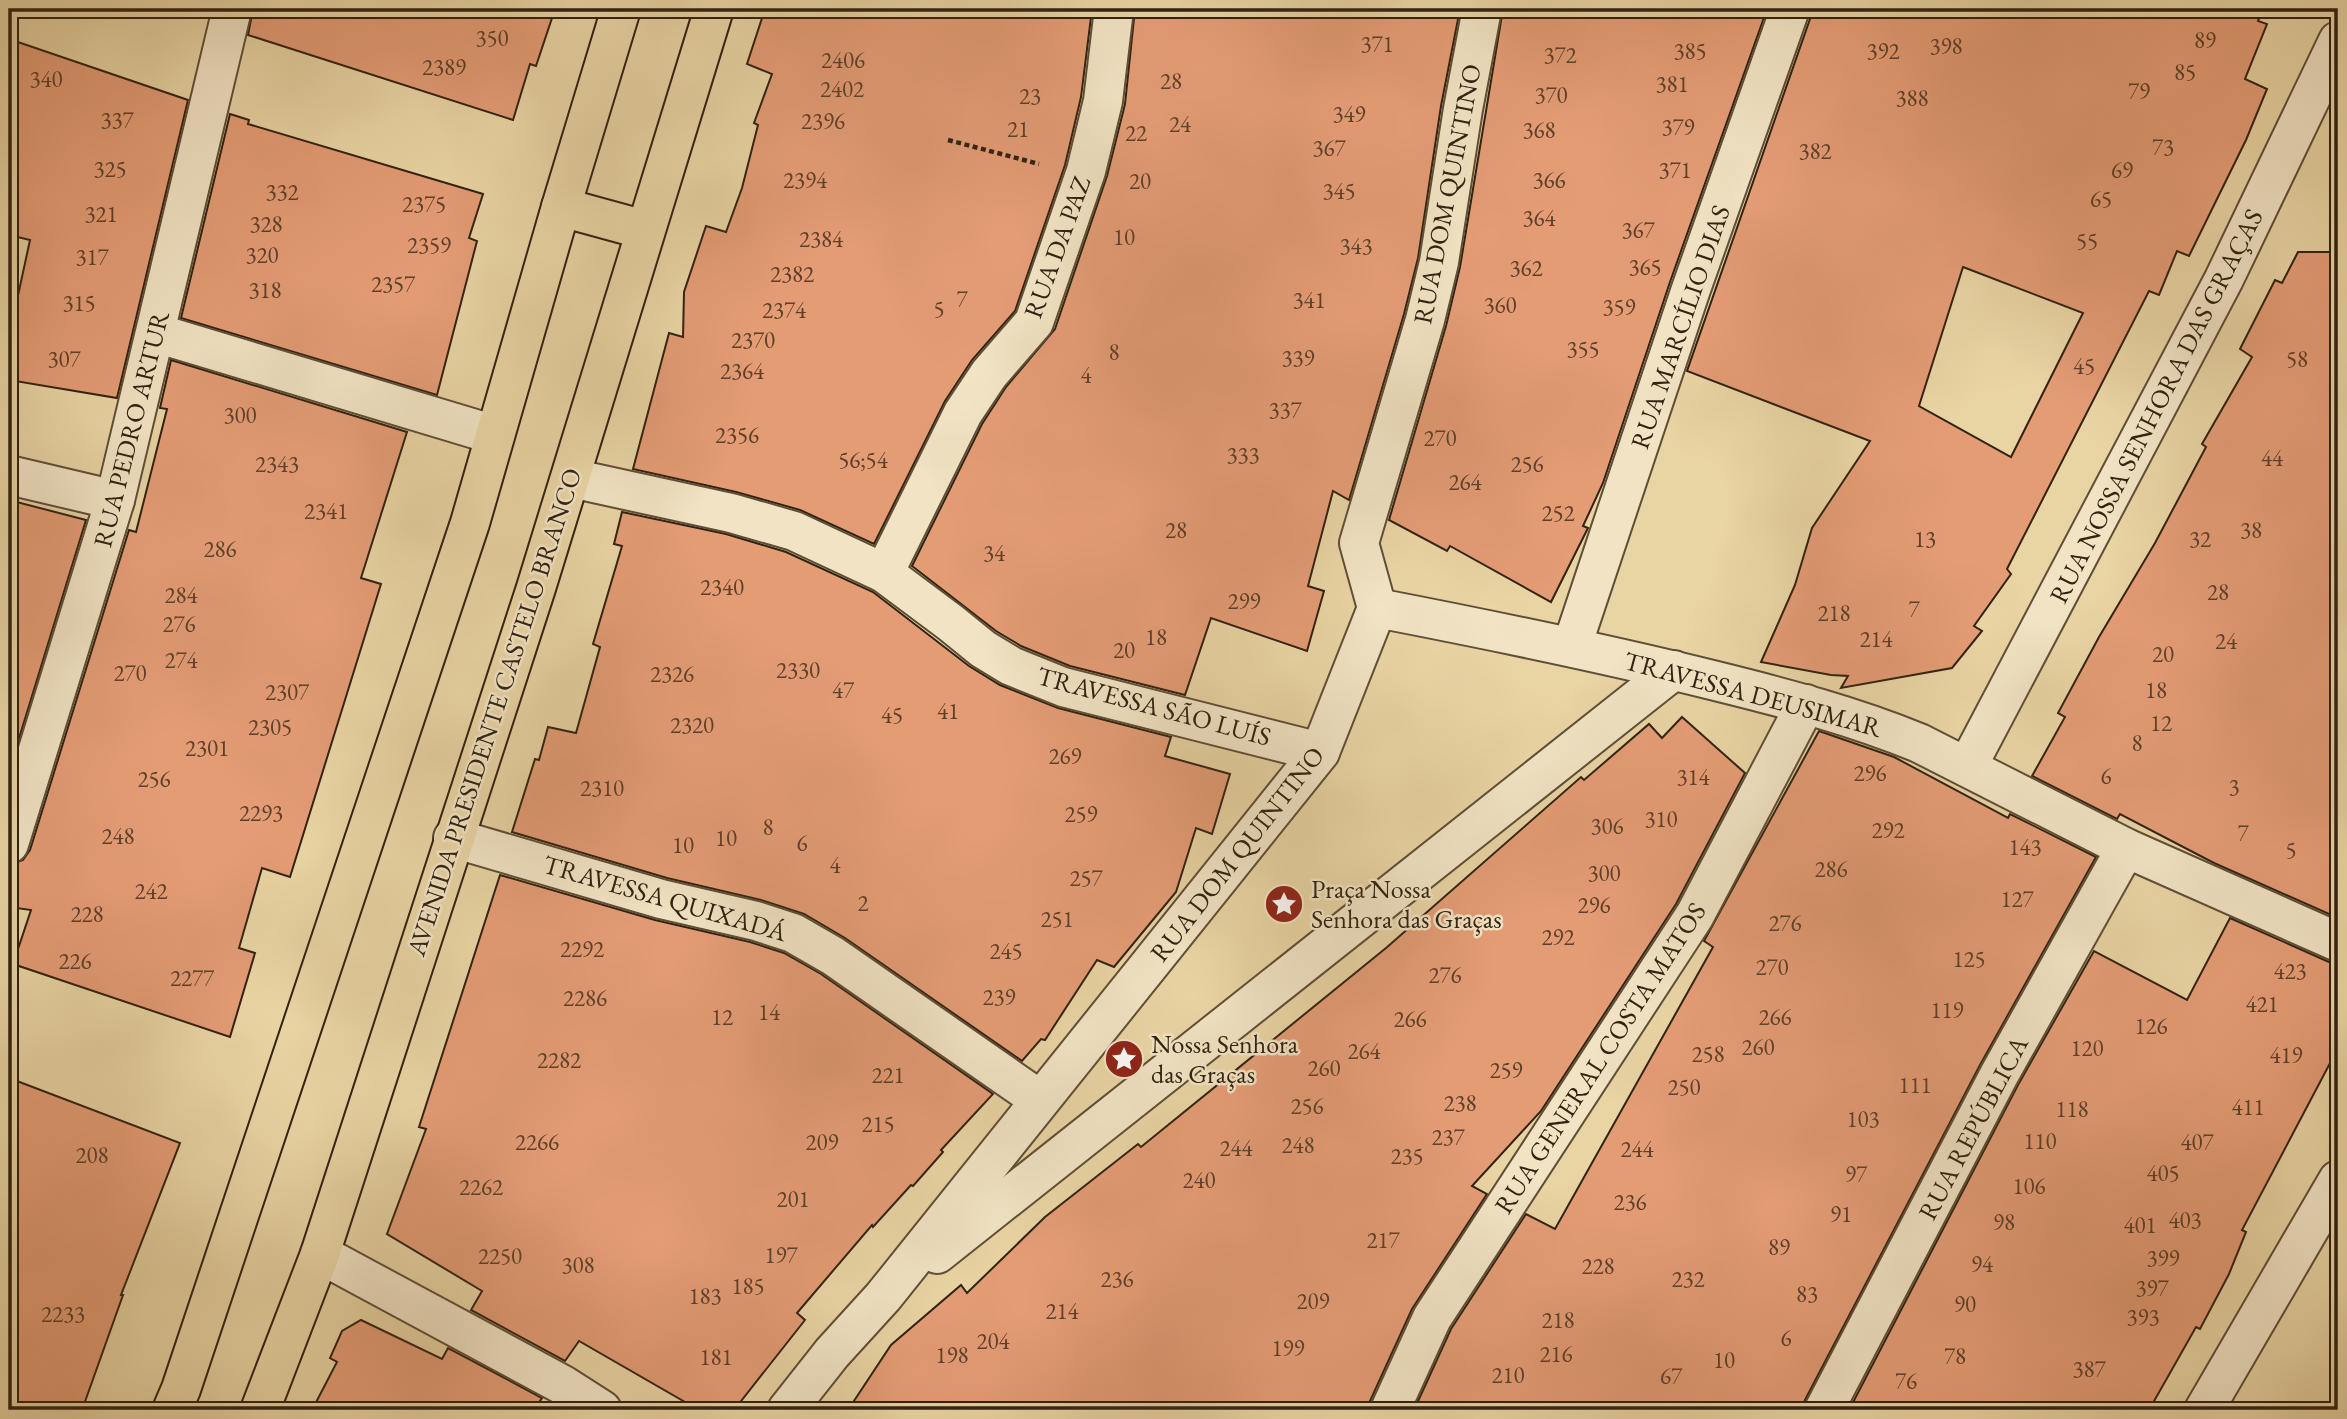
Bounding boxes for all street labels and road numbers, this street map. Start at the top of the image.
street label: RUA DOM QUINTINO [1405,61,1489,327]
street label: RUA DA PAZ [1016,171,1098,323]
street label: RUA MARCÍLIO DIAS [1622,201,1738,453]
street label: RUA NOSSA SENHORA DAS GRAÇAS [2041,203,2271,609]
street label: RUA PEDRO ARTUR [85,307,177,551]
street label: AVENIDA PRESIDENTE CASTELO BRANCO [399,464,589,961]
street label: TRAVESSA DEUSIMAR [1621,643,1886,745]
street label: TRAVESSA SÃO LUÍS [1033,658,1275,754]
street label: RUA DOM QUINTINO [1142,739,1332,969]
street label: TRAVESSA QUIXADÁ [539,847,792,949]
street label: RUA GENERAL COSTA MATOS [1487,896,1713,1220]
street label: RUA REPÚBLICA [1910,1029,2036,1226]

